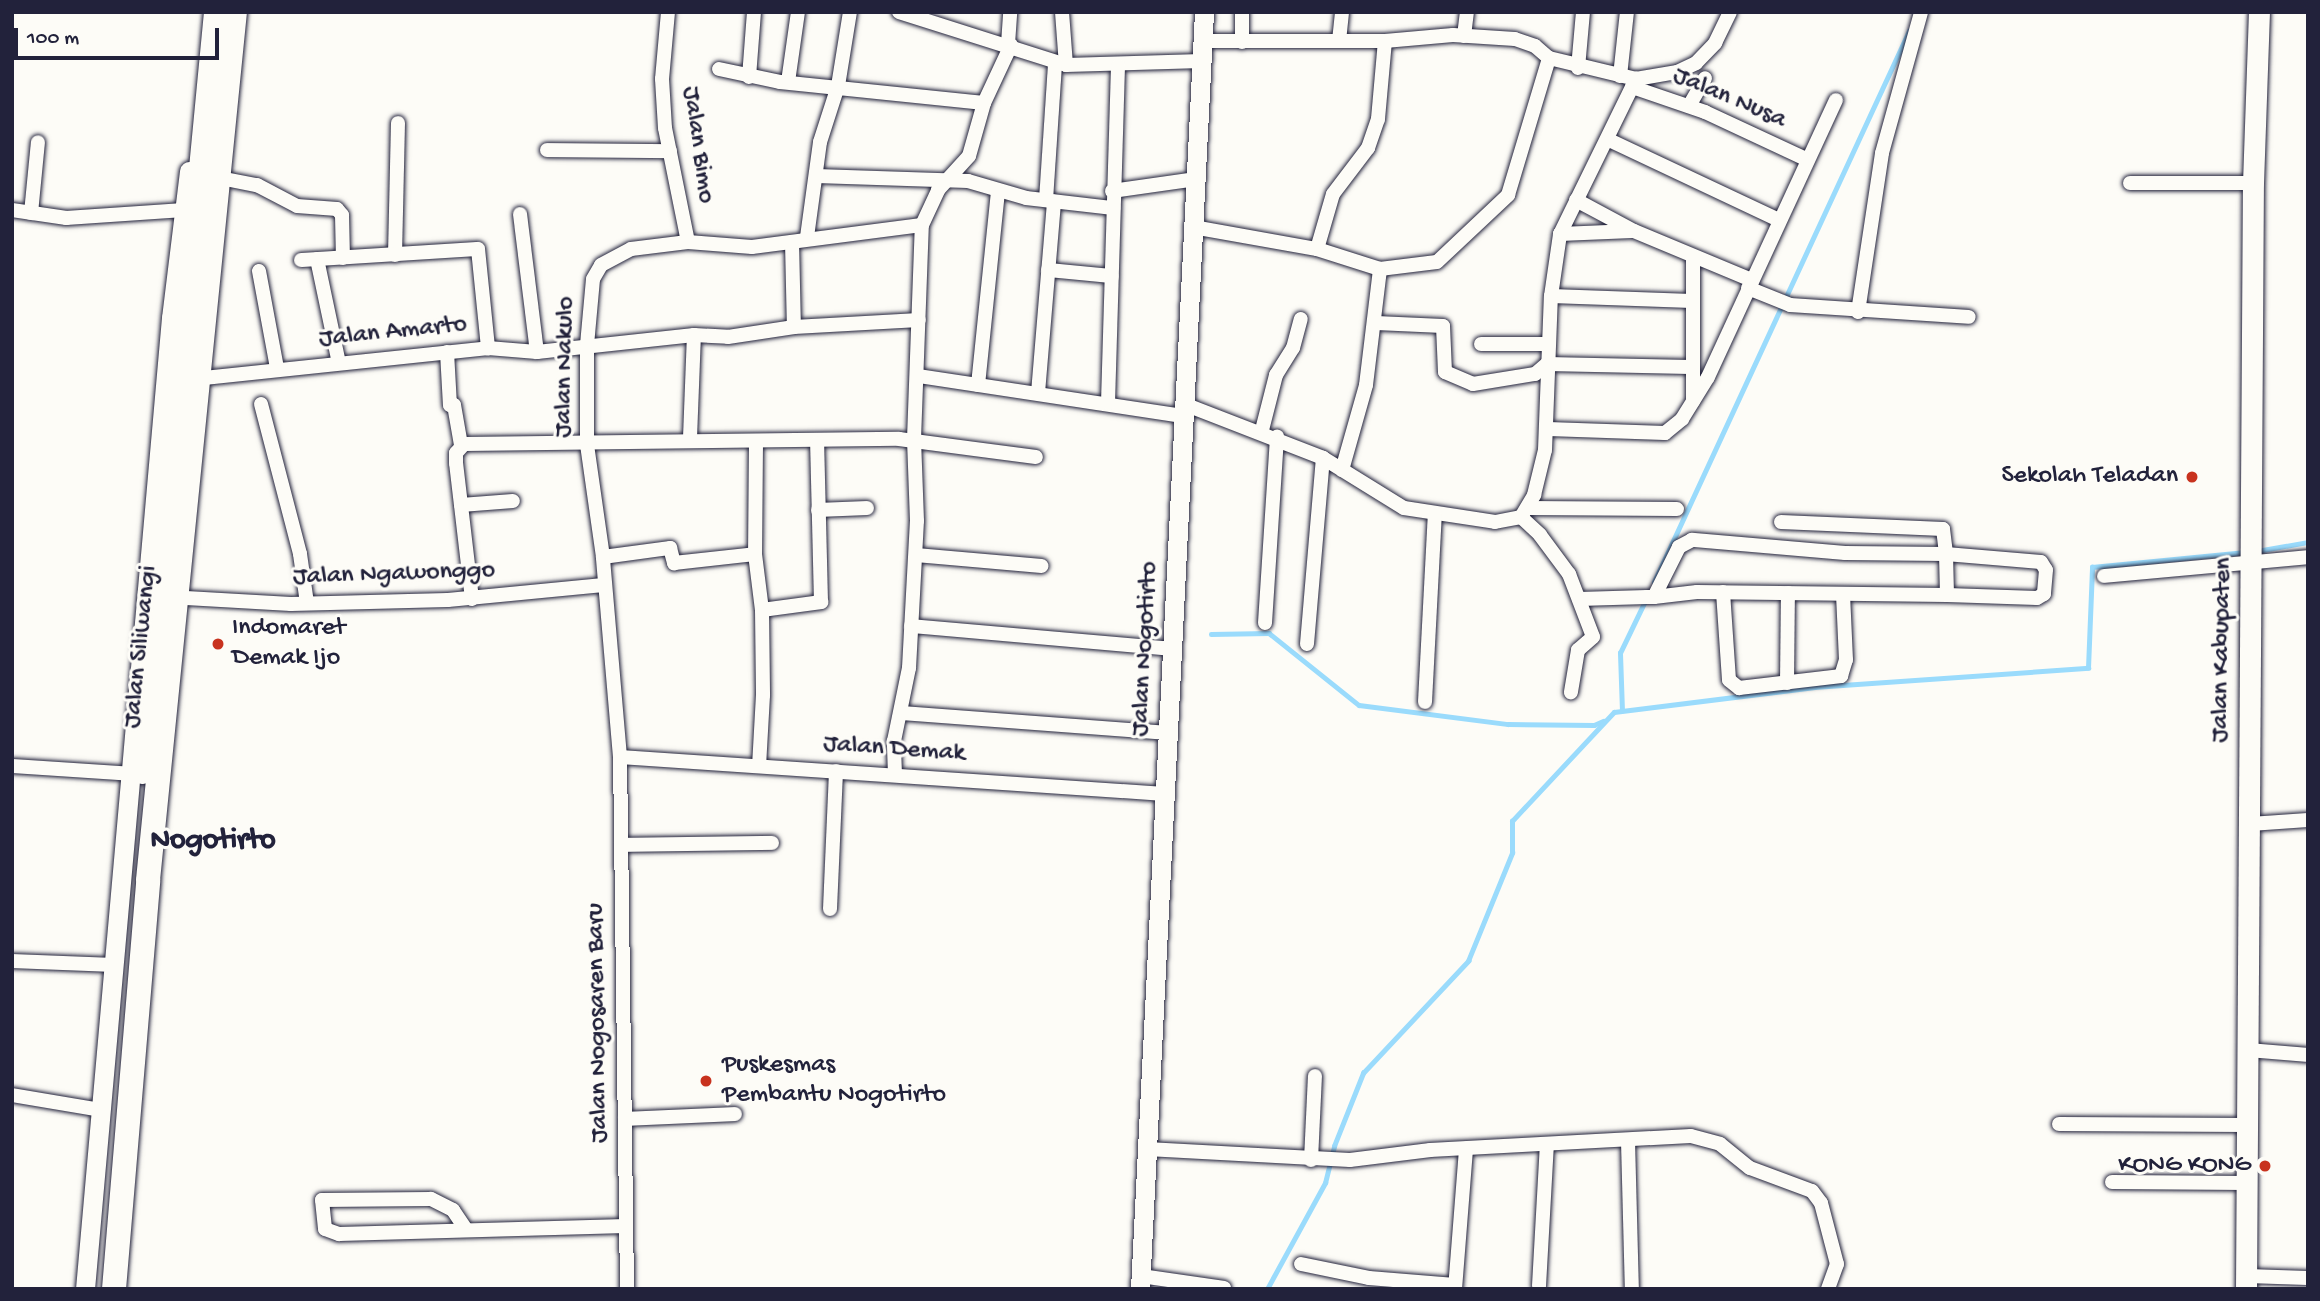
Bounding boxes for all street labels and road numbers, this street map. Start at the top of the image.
street label: Jalan Nusa [1668,61,1790,137]
street label: Jalan Bimo [673,85,721,205]
street label: Jalan Nakulo [549,296,583,438]
street label: Jalan Amarto [318,310,468,356]
street label: Jalan Ngawonggo [292,556,496,594]
street label: Jalan Kabupaten [2206,557,2240,743]
street label: Jalan Nogotirto [1126,561,1166,737]
street label: Jalan Siliwangi [118,564,166,730]
street label: Jalan Demak [822,729,966,771]
street label: Jalan Nogosaren Baru [581,903,617,1143]

